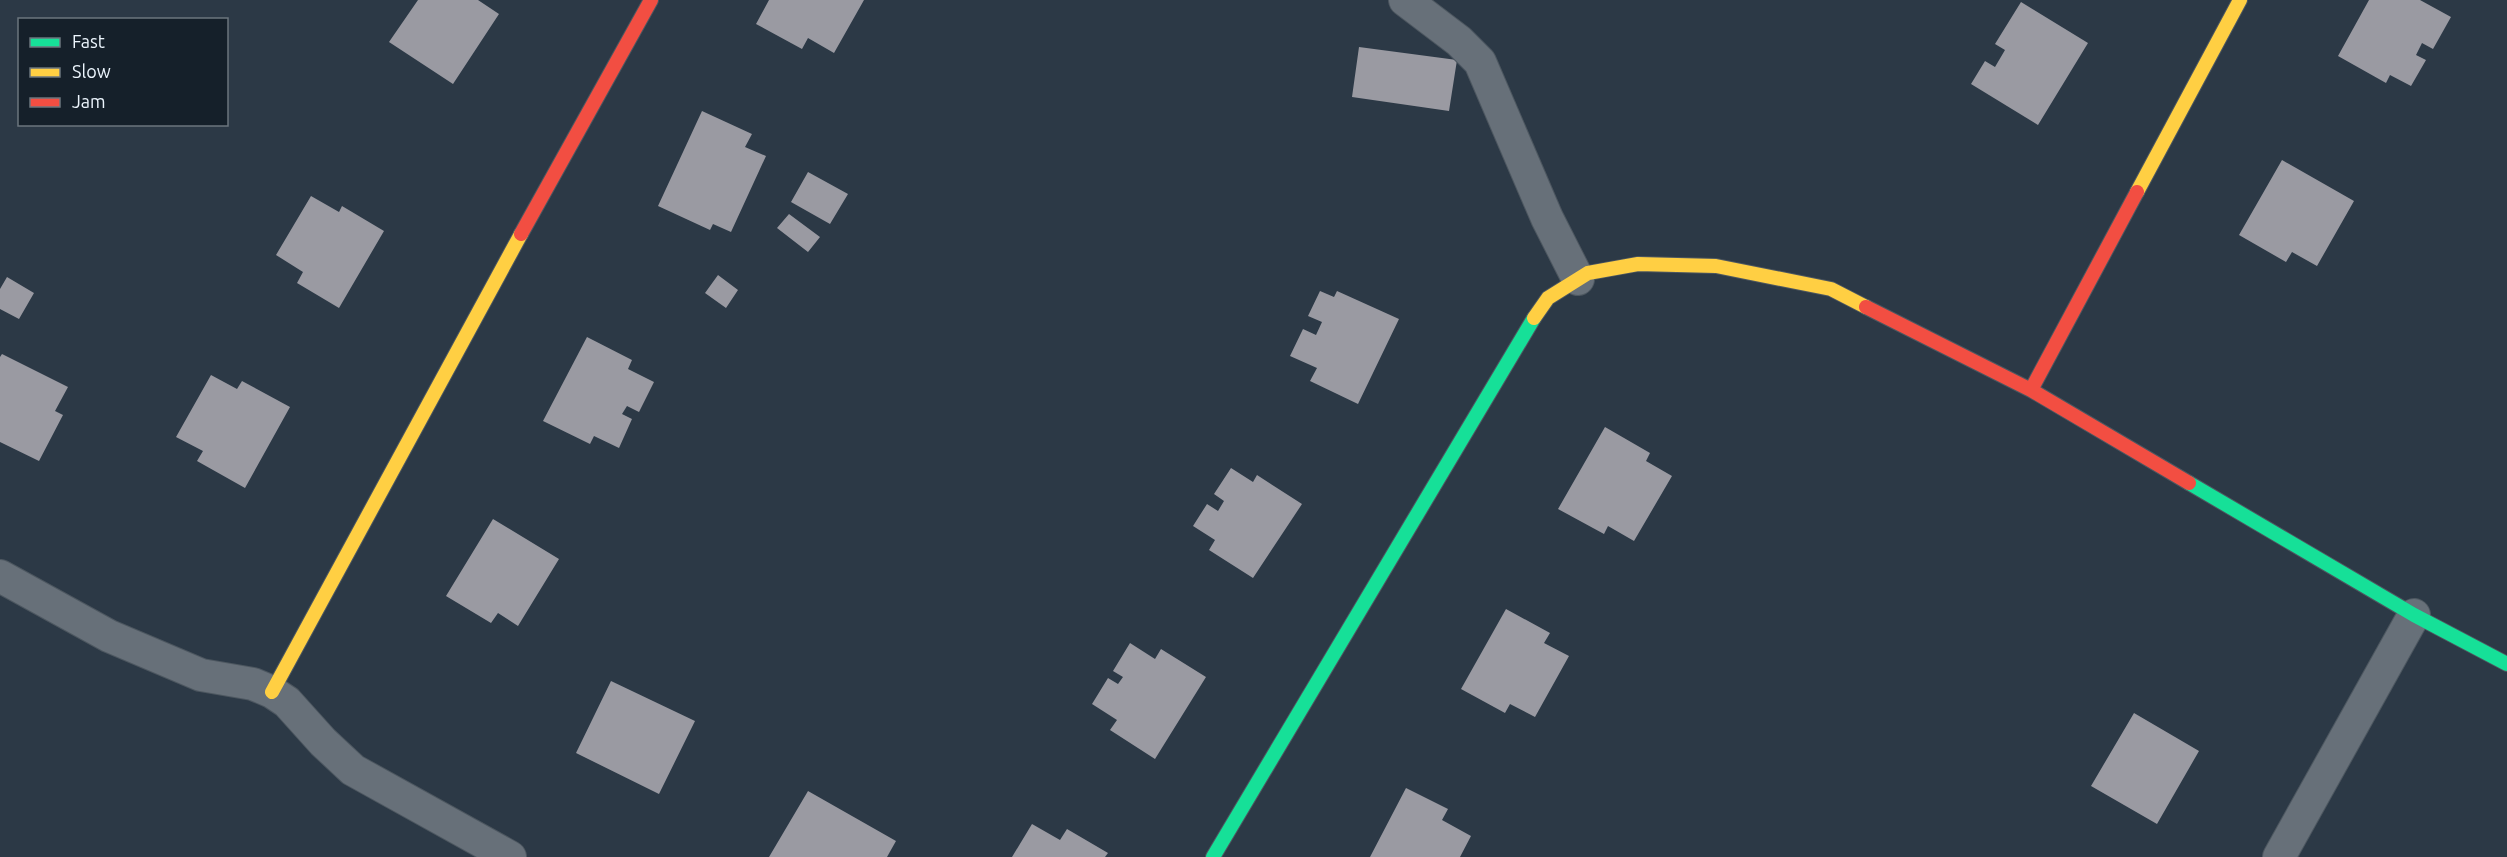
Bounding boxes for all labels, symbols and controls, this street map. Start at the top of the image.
legend [18,18,228,126]
text: Fast [72,31,105,51]
text: Slow [72,61,111,81]
text: Jam [72,91,106,111]

